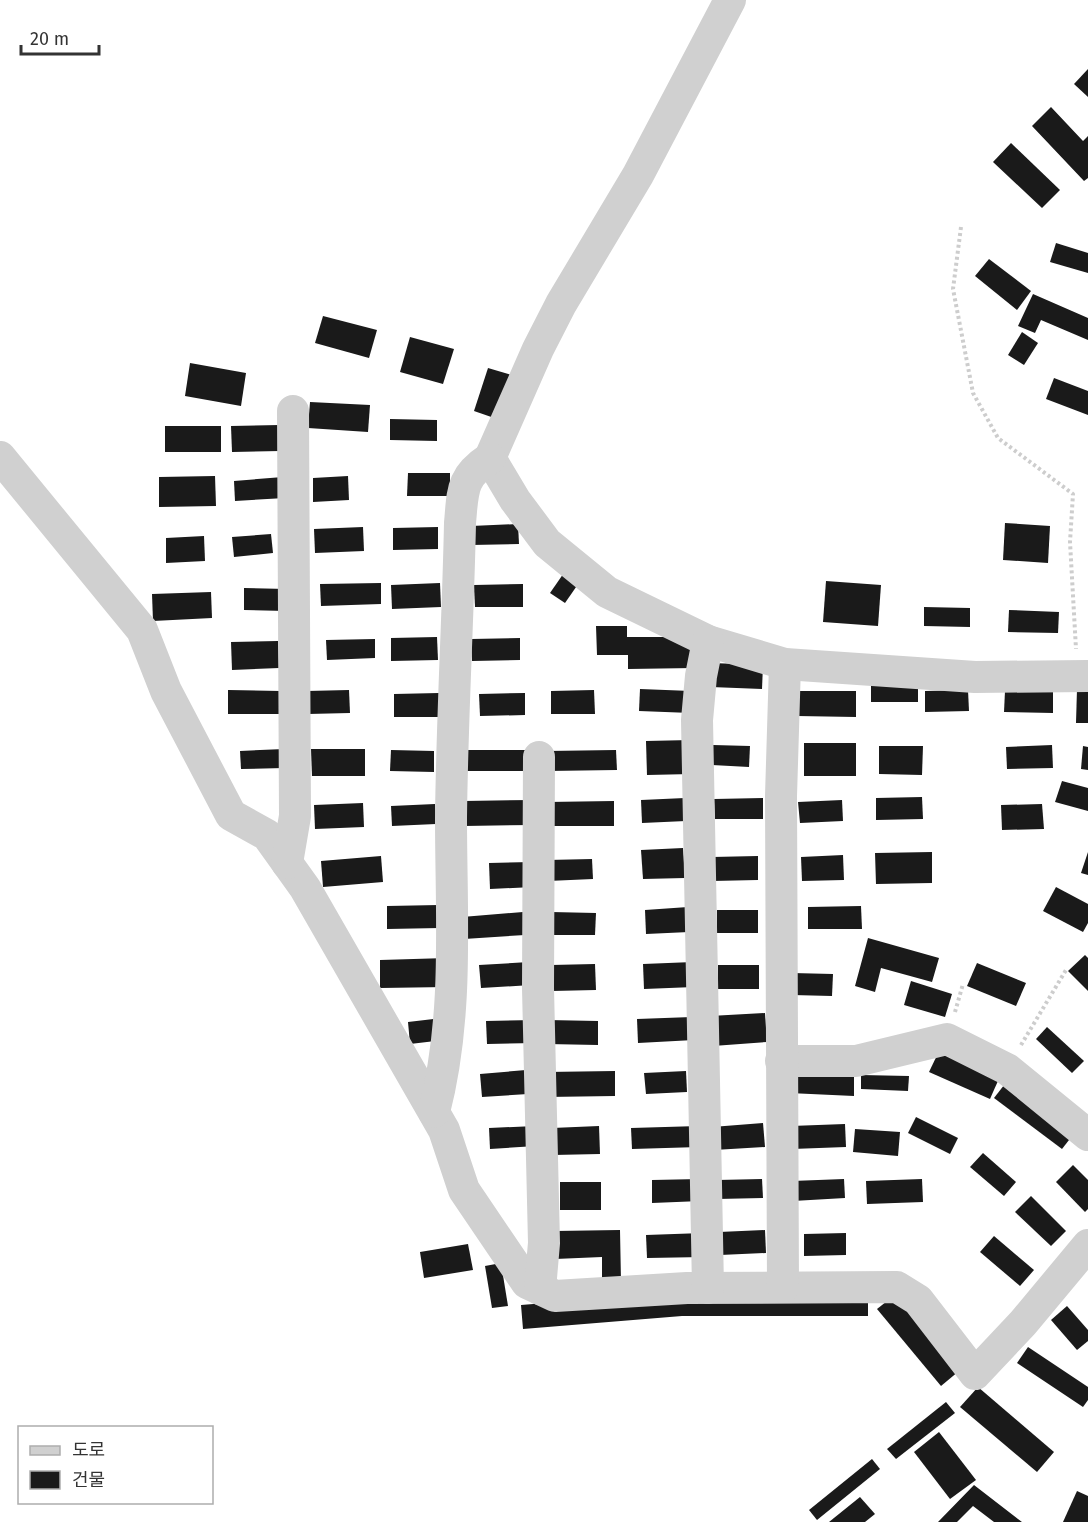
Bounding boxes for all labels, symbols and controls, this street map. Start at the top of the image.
scale bar [21,18,99,56]
text: 20 m [30,28,69,50]
legend [18,1426,213,1504]
text: 도로 [72,1439,105,1461]
text: 건물 [72,1469,105,1491]

